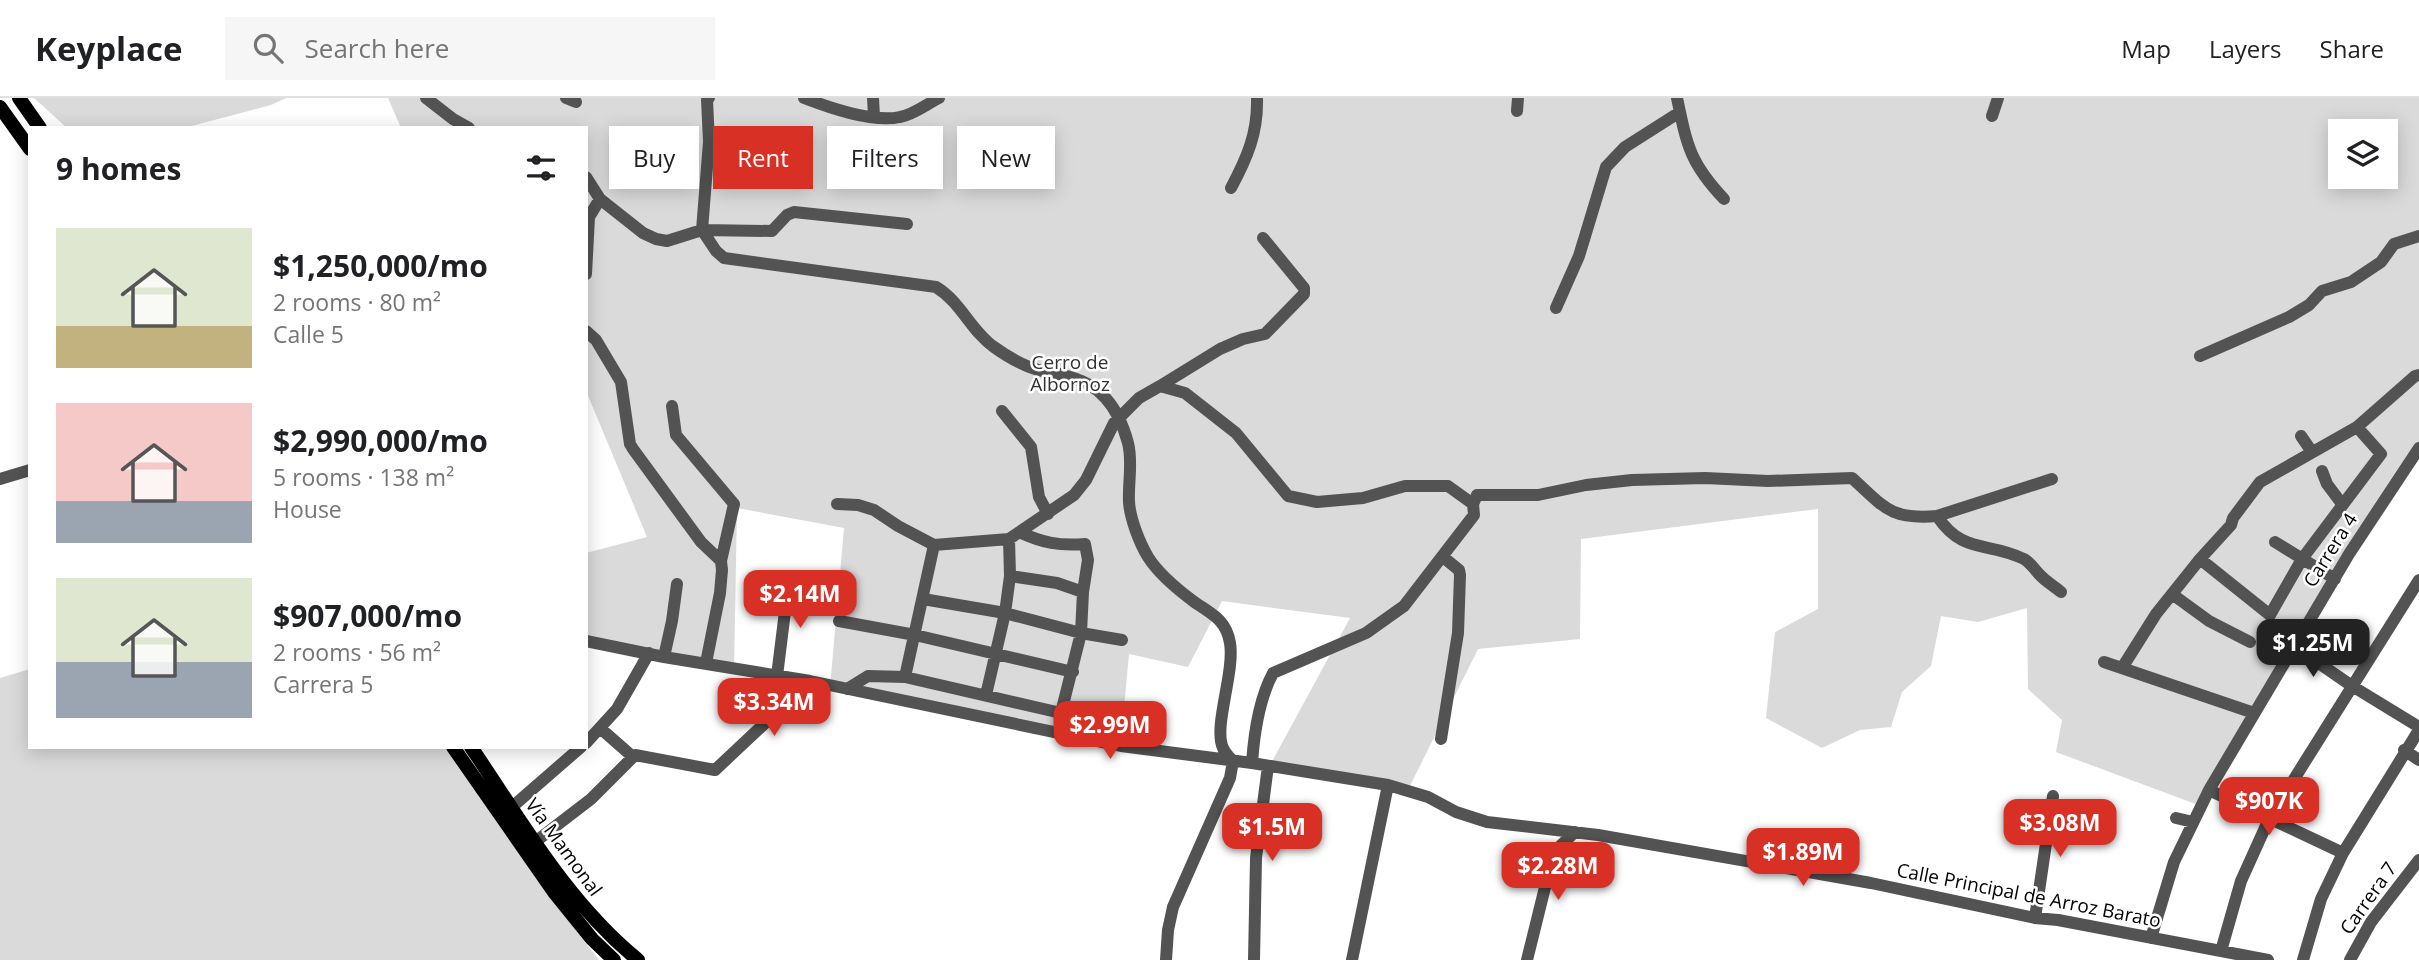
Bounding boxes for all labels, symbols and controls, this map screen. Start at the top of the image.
search box [225,17,715,80]
text: Keyplace [35,26,183,71]
icon: search [249,29,287,67]
text: Search here [305,30,449,66]
text: Map [2121,32,2171,65]
text: Layers [2209,32,2282,65]
text: Share [2320,32,2384,65]
map controls [2328,119,2398,189]
button: layers [2328,119,2398,189]
chip: Buy [609,126,699,189]
chip: Rent [713,126,813,189]
chip: Filters [827,126,943,189]
chip: New [957,126,1055,189]
text: 9 homes [56,148,181,189]
icon: filters [522,149,560,187]
text: $1,250,000/mo [273,245,488,286]
icon: home [112,256,196,340]
text: 2 rooms · 80 m² [273,286,441,318]
text: Calle 5 [273,318,344,350]
park label: Cerro de Albornoz [1030,349,1110,397]
text: $2,990,000/mo [273,420,488,461]
icon: home [112,431,196,515]
text: 5 rooms · 138 m² [273,461,454,493]
text: House [273,493,342,525]
street label: Carrera 4 [2297,508,2363,592]
pin: $2.14M [743,570,857,630]
text: $2.14M [760,577,840,609]
text: $907,000/mo [273,595,462,636]
icon: home [112,606,196,690]
pin: $1.25M [2256,620,2370,679]
text: $1.25M [2273,626,2353,658]
text: 2 rooms · 56 m² [273,636,441,668]
text: Carrera 5 [273,668,373,700]
pin: $3.34M [717,678,831,738]
text: $3.34M [734,685,814,717]
pin: $2.99M [1053,702,1167,761]
text: $2.99M [1070,708,1150,740]
pin: $907K [2220,778,2318,837]
text: $907K [2235,784,2303,816]
street label: Vía Mamonal [520,793,608,901]
pin: $3.08M [2003,800,2117,859]
pin: $1.5M [1223,804,1321,863]
text: $3.08M [2020,806,2100,838]
text: $1.5M [1238,810,1306,842]
pin: $1.89M [1746,828,1860,888]
text: $1.89M [1763,835,1843,867]
pin: $2.28M [1501,842,1615,902]
text: $2.28M [1518,849,1598,881]
street label: Calle Principal de Arroz Barato [1895,857,2163,933]
street label: Carrera 7 [2334,857,2402,939]

